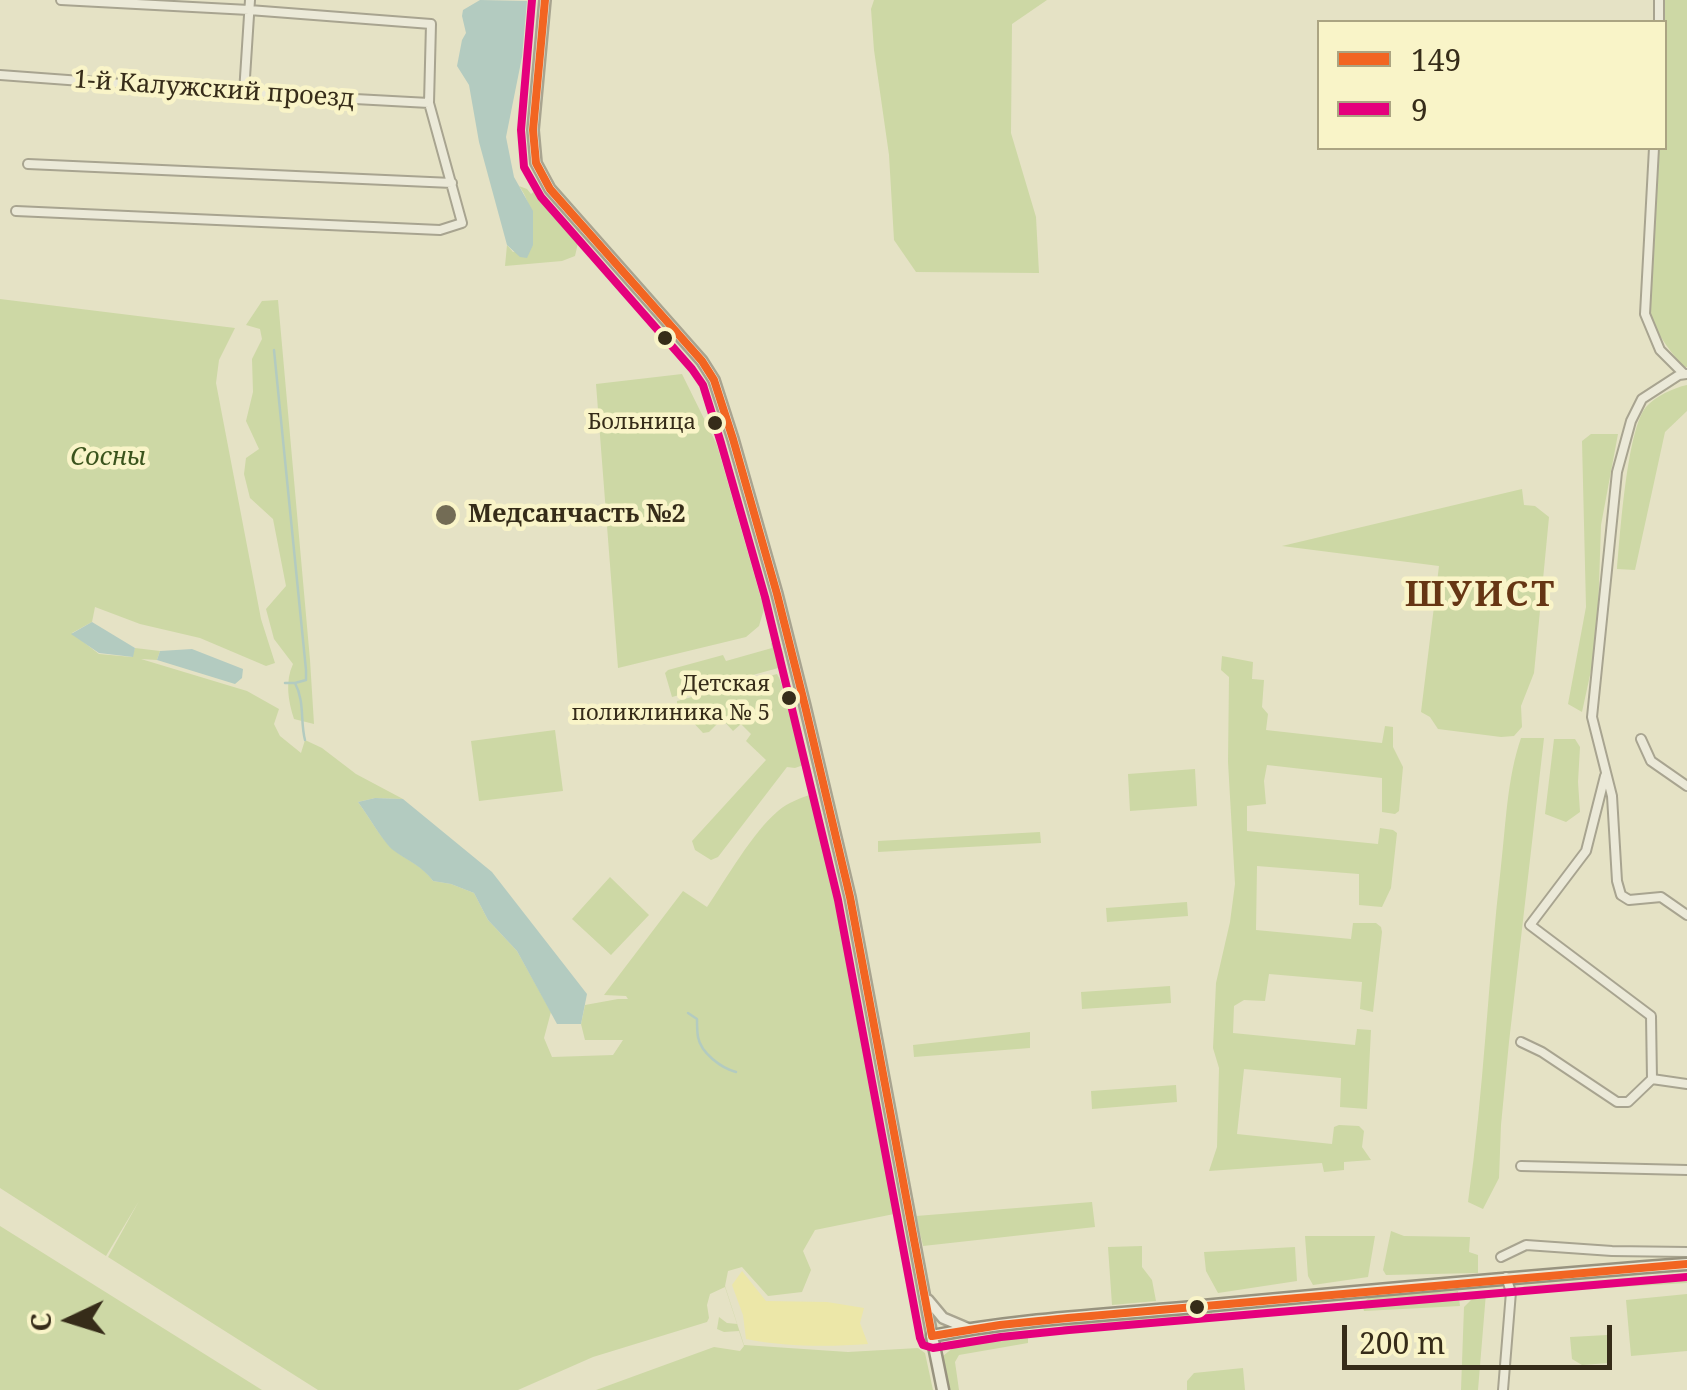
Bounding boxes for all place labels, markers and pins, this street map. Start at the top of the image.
unlabelled marker [655,328,675,348]
place label: Больница [587,410,696,436]
marker: Больница [705,413,725,433]
place label: Медсанчасть №2 [468,500,686,530]
marker: Медсанчасть №2 [433,502,459,528]
place label: Детская поликлиника № 5 [572,672,770,724]
marker: Детская поликлиника № 5 [779,688,799,708]
unlabelled marker [1187,1297,1207,1317]

